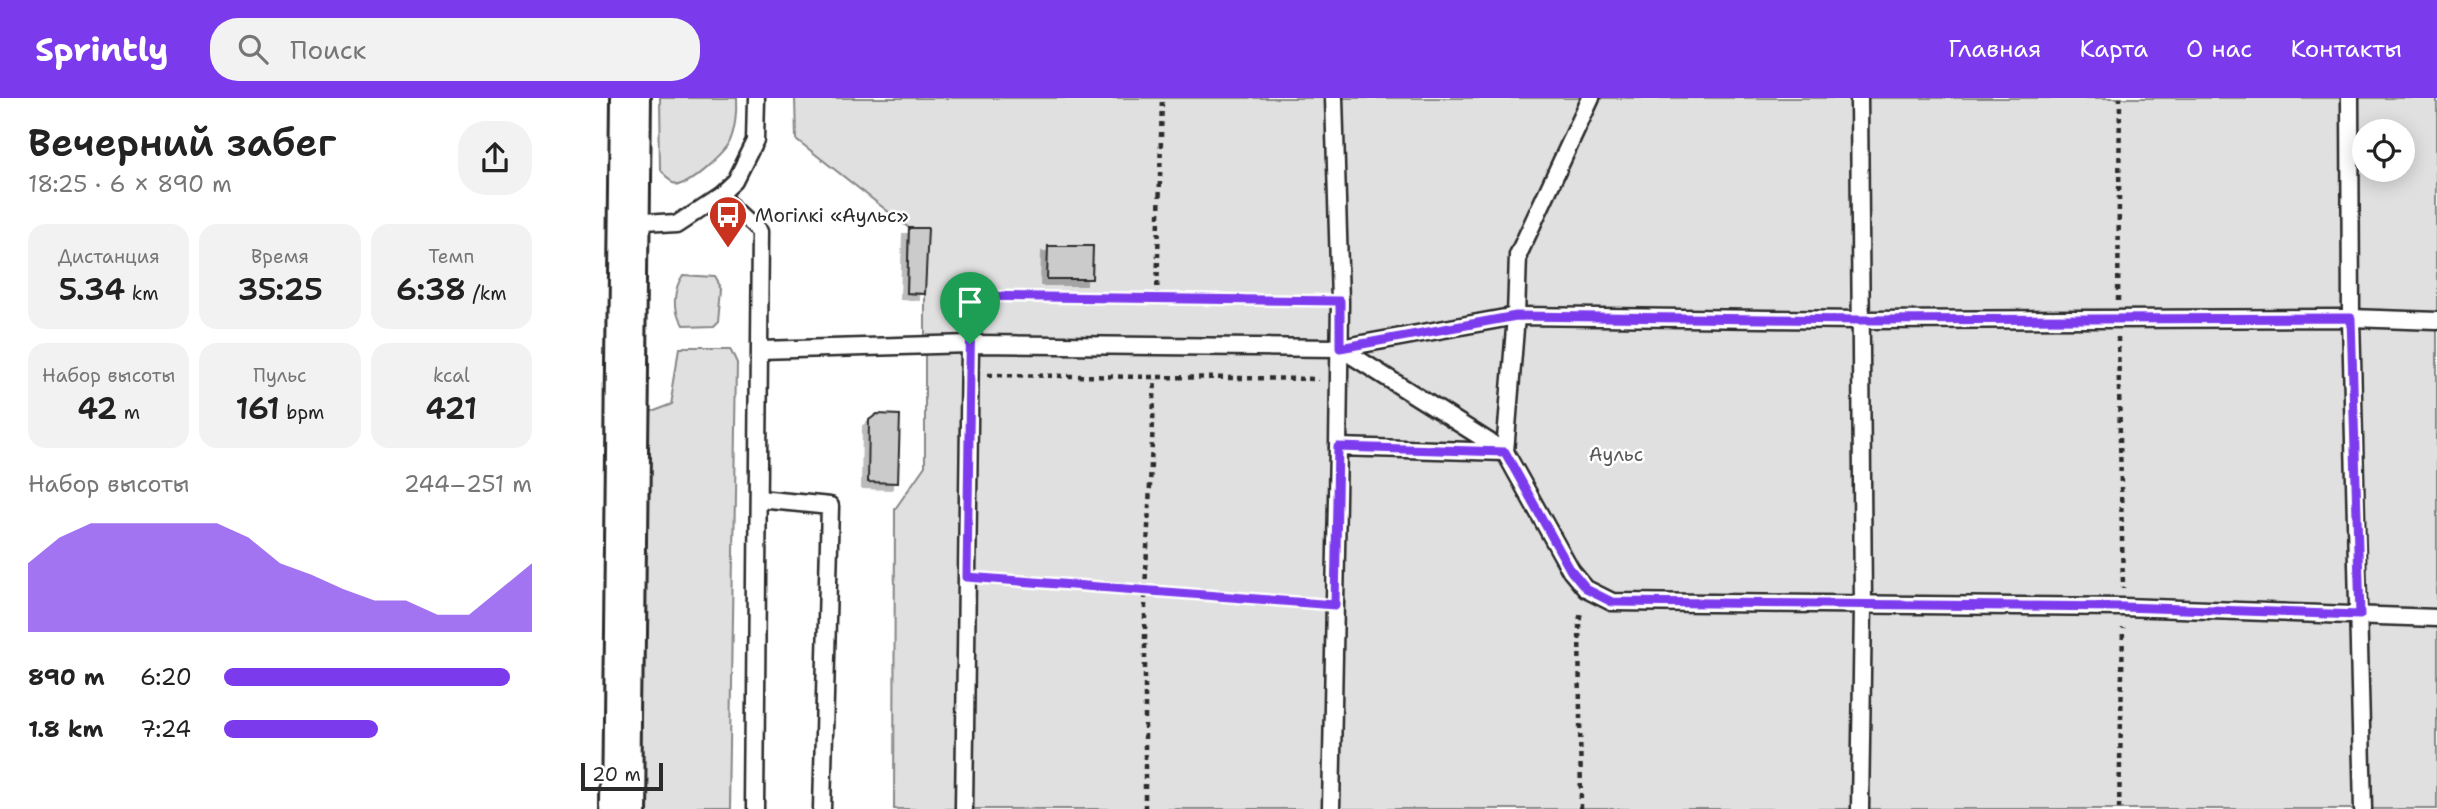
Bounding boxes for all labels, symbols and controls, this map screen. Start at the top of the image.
search box [210,18,700,81]
text: Sprintly [35,27,168,72]
icon: search [234,30,272,68]
text: Поиск [290,32,366,67]
text: Главная [1948,33,2041,65]
text: Карта [2079,33,2148,65]
text: О нас [2186,33,2252,65]
text: Контакты [2290,33,2402,65]
text: Вечерний забег [28,117,336,168]
map controls [2352,119,2415,182]
button: locate [2352,119,2415,182]
button: share [458,121,532,195]
text: 18:25 · 6 × 890 m [28,169,232,199]
bus stop icon: Могілкі «Аульс» [707,194,749,249]
place label: Могілкі «Аульс» [755,203,908,228]
text: Дистанция [58,244,160,269]
text: Время [251,244,309,269]
text: Темп [428,244,474,269]
text: 5.34 [59,269,125,310]
text: 35:25 [237,269,323,310]
text: 6:38 [396,269,466,310]
pin [940,272,1000,344]
text: km [125,281,159,306]
text: /km [466,281,507,306]
icon: arrive [951,283,989,321]
text: Набор высоты [42,363,175,388]
text: Пульс [253,363,307,388]
text: kcal [433,363,470,388]
text: 42 [77,388,117,429]
text: 161 [235,388,280,429]
text: 421 [425,388,477,429]
text: m [117,400,140,425]
text: bpm [280,400,325,425]
park label: Аульс [1589,442,1643,467]
text: Набор высоты [28,469,189,499]
text: 244–251 m [404,469,532,499]
text: 890 m [28,662,105,692]
text: 6:20 [140,662,192,692]
text: 1.8 km [28,714,103,744]
text: 7:24 [140,714,191,744]
scale bar [581,760,663,792]
text: 20 m [592,762,641,787]

